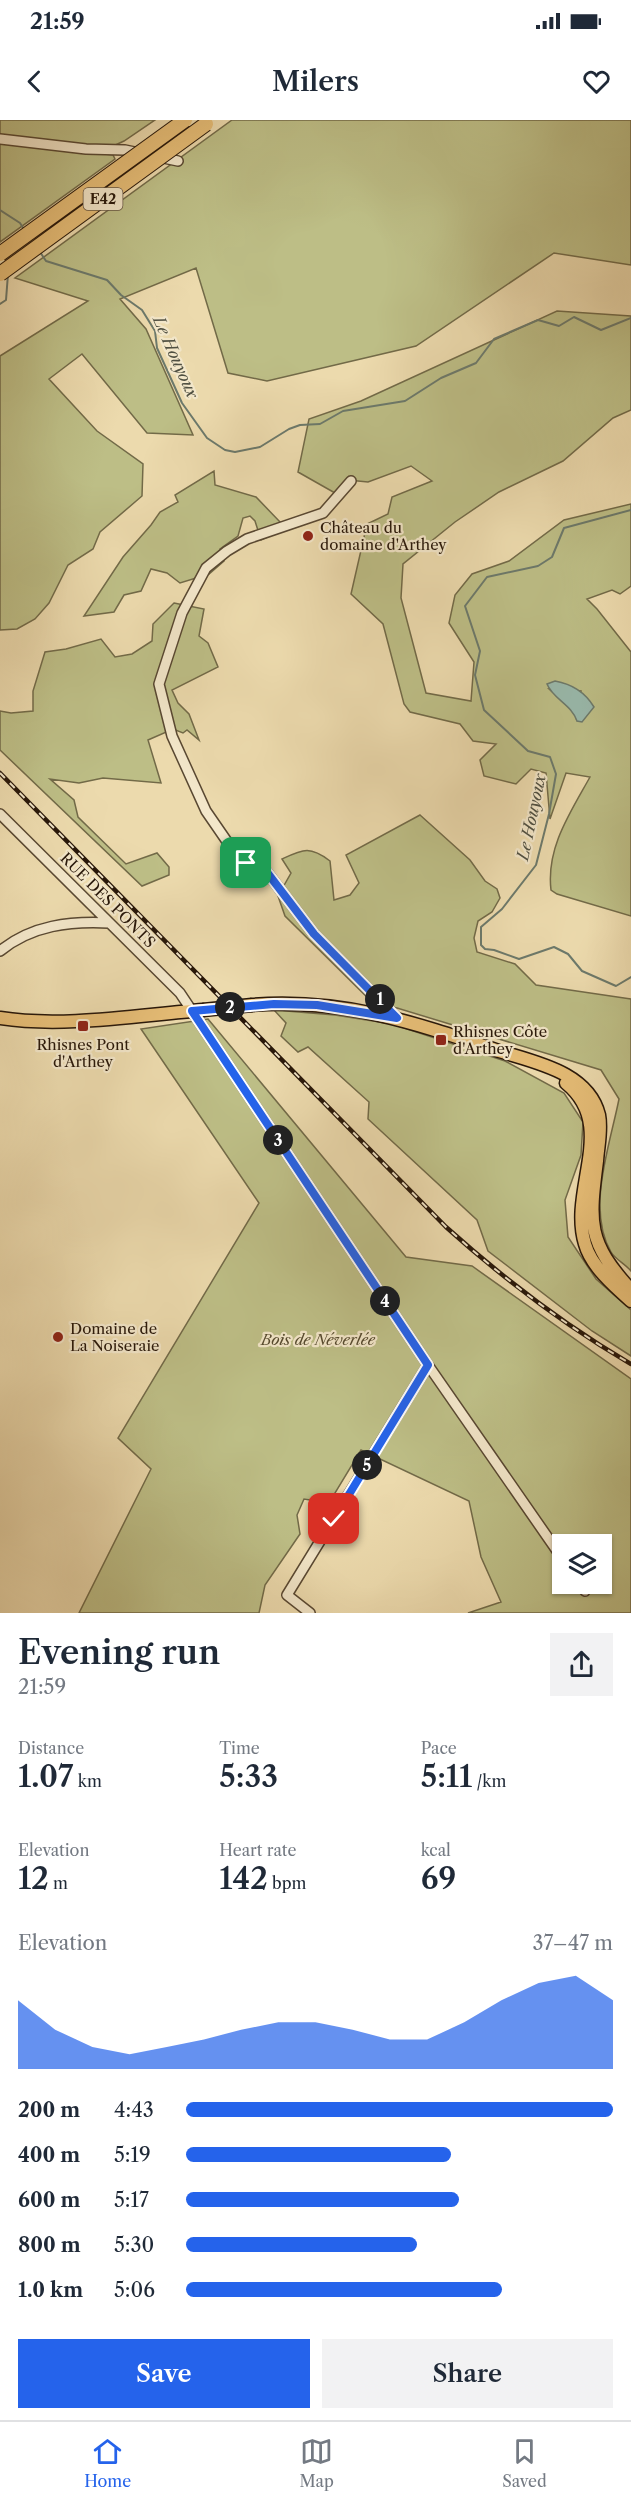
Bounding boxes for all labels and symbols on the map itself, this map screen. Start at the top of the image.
road number: E42 [84,188,122,210]
water label: Le Houyoux [148,311,203,402]
place label: Château du domaine d'Arthey [320,518,447,554]
marker: Château du domaine d'Arthey [301,529,315,543]
water label: Le Houyoux [512,771,550,864]
pin [220,837,271,888]
street label: RUE DES PONTS [56,848,160,952]
pin: 1 [365,984,395,1014]
pin: 2 [215,992,245,1022]
marker: Rhisnes Pont d'Arthey [76,1019,90,1033]
place label: Rhisnes Côte d'Arthey [453,1022,547,1058]
marker: Rhisnes Côte d'Arthey [434,1033,448,1047]
place label: Rhisnes Pont d'Arthey [36,1035,130,1071]
pin: 3 [263,1125,293,1155]
pin: 4 [370,1286,400,1316]
place label: Domaine de La Noiseraie [70,1319,159,1355]
marker: Domaine de La Noiseraie [51,1330,65,1344]
park label: Bois de Néverlée [260,1330,376,1349]
pin: 5 [352,1450,382,1480]
pin [308,1493,359,1544]

